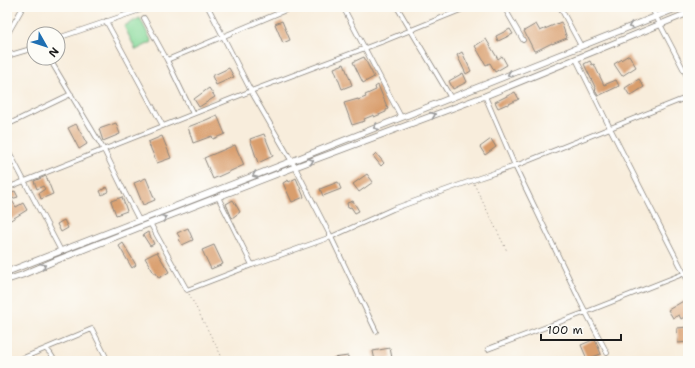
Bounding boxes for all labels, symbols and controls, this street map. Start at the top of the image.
one-way arrow [627,21,635,29]
north arrow [26,26,66,66]
text: N [45,44,62,60]
one-way arrow [506,70,513,78]
one-way arrow [430,112,437,120]
one-way arrow [373,123,380,131]
one-way arrow [308,157,315,166]
one-way arrow [252,171,259,179]
one-way arrow [160,214,167,222]
one-way arrow [39,263,47,271]
scale bar [541,316,621,342]
text: 100 m [547,322,583,338]

